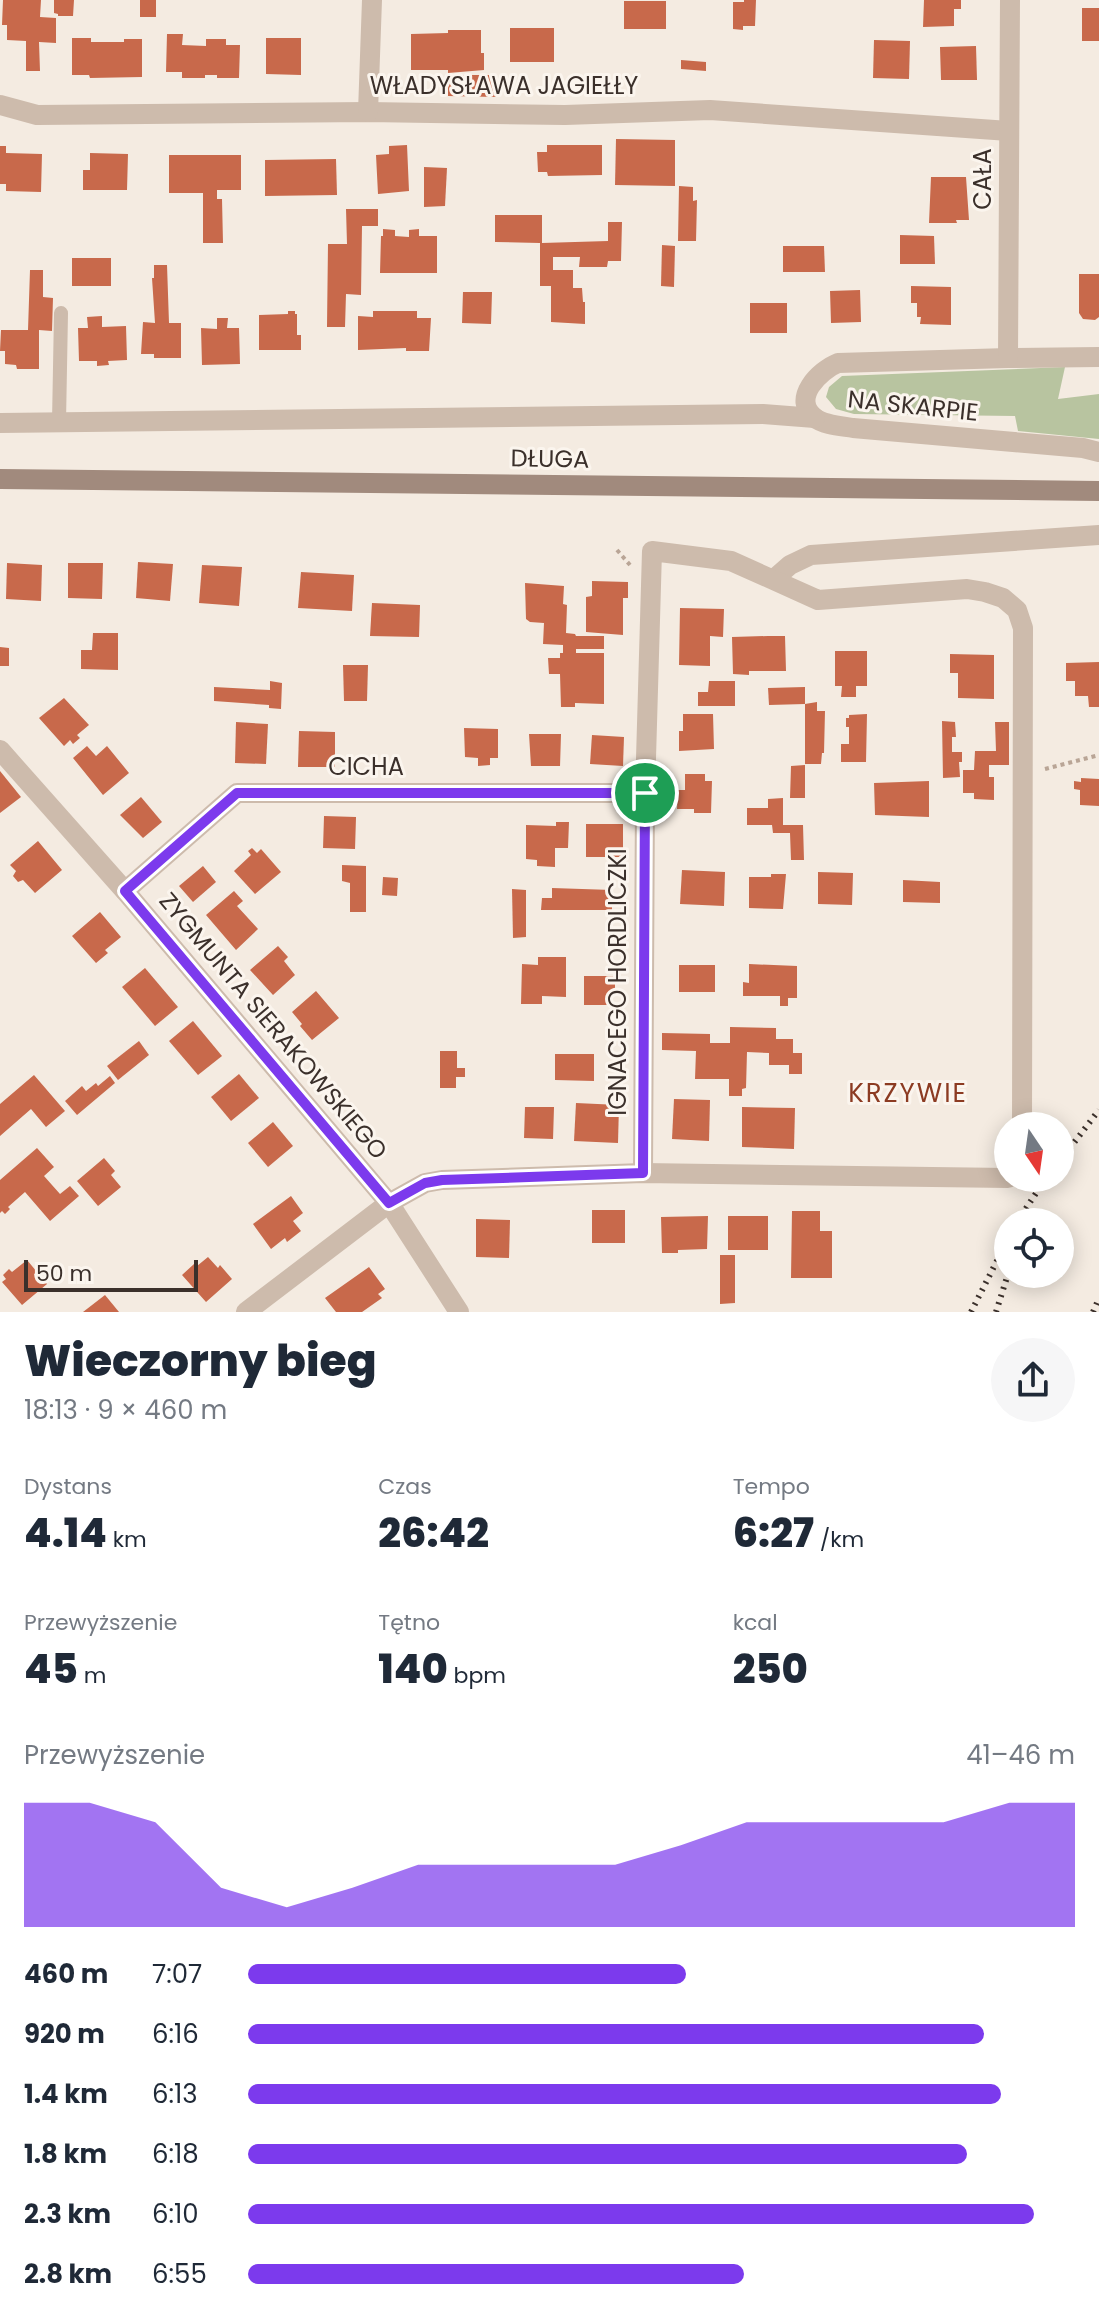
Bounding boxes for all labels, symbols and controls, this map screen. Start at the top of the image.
street label: WŁADYSŁAWA JAGIEŁŁY [370,69,638,102]
street label: CAŁA [966,148,999,210]
street label: NA SKARPIE [846,382,980,429]
street label: DŁUGA [510,441,590,476]
street label: CICHA [328,750,404,783]
pin [611,759,679,827]
icon: arrive [623,771,667,815]
street label: IGNACEGO HORDLICZKI [601,848,634,1116]
street label: ZYGMUNTA SIERAKOWSKIEGO [152,885,395,1166]
district label: KRZYWIE [848,1075,968,1111]
north arrow [994,1112,1074,1192]
map controls [994,1112,1074,1288]
button: locate [994,1208,1074,1288]
scale bar [24,1256,198,1292]
text: 50 m [36,1258,92,1289]
text: Wieczorny bieg [24,1330,377,1391]
button: share [991,1338,1075,1422]
text: 18:13 · 9 × 460 m [24,1392,227,1428]
text: Dystans [24,1471,112,1502]
text: Czas [378,1471,432,1502]
text: Tempo [733,1471,810,1502]
text: 4.14 [24,1505,107,1561]
text: 26:42 [378,1505,489,1561]
text: 6:27 [733,1505,814,1561]
text: km [107,1524,147,1555]
text: /km [814,1524,864,1555]
text: Przewyższenie [24,1607,177,1638]
text: Tętno [378,1607,440,1638]
text: kcal [733,1607,778,1638]
text: 45 [24,1641,78,1697]
text: 140 [378,1641,448,1697]
text: 250 [733,1641,808,1697]
text: m [78,1660,106,1691]
text: bpm [448,1660,506,1691]
text: Przewyższenie [24,1737,205,1773]
text: 41–46 m [966,1737,1075,1773]
text: 460 m [24,1956,108,1992]
text: 7:07 [152,1956,202,1992]
text: 920 m [24,2016,105,2052]
text: 6:16 [152,2016,199,2052]
text: 1.4 km [24,2076,108,2112]
text: 6:13 [152,2076,198,2112]
text: 1.8 km [24,2136,107,2172]
text: 6:18 [152,2136,199,2172]
text: 2.3 km [24,2196,111,2232]
text: 6:10 [152,2196,199,2232]
text: 2.8 km [24,2256,112,2292]
text: 6:55 [152,2256,207,2292]

